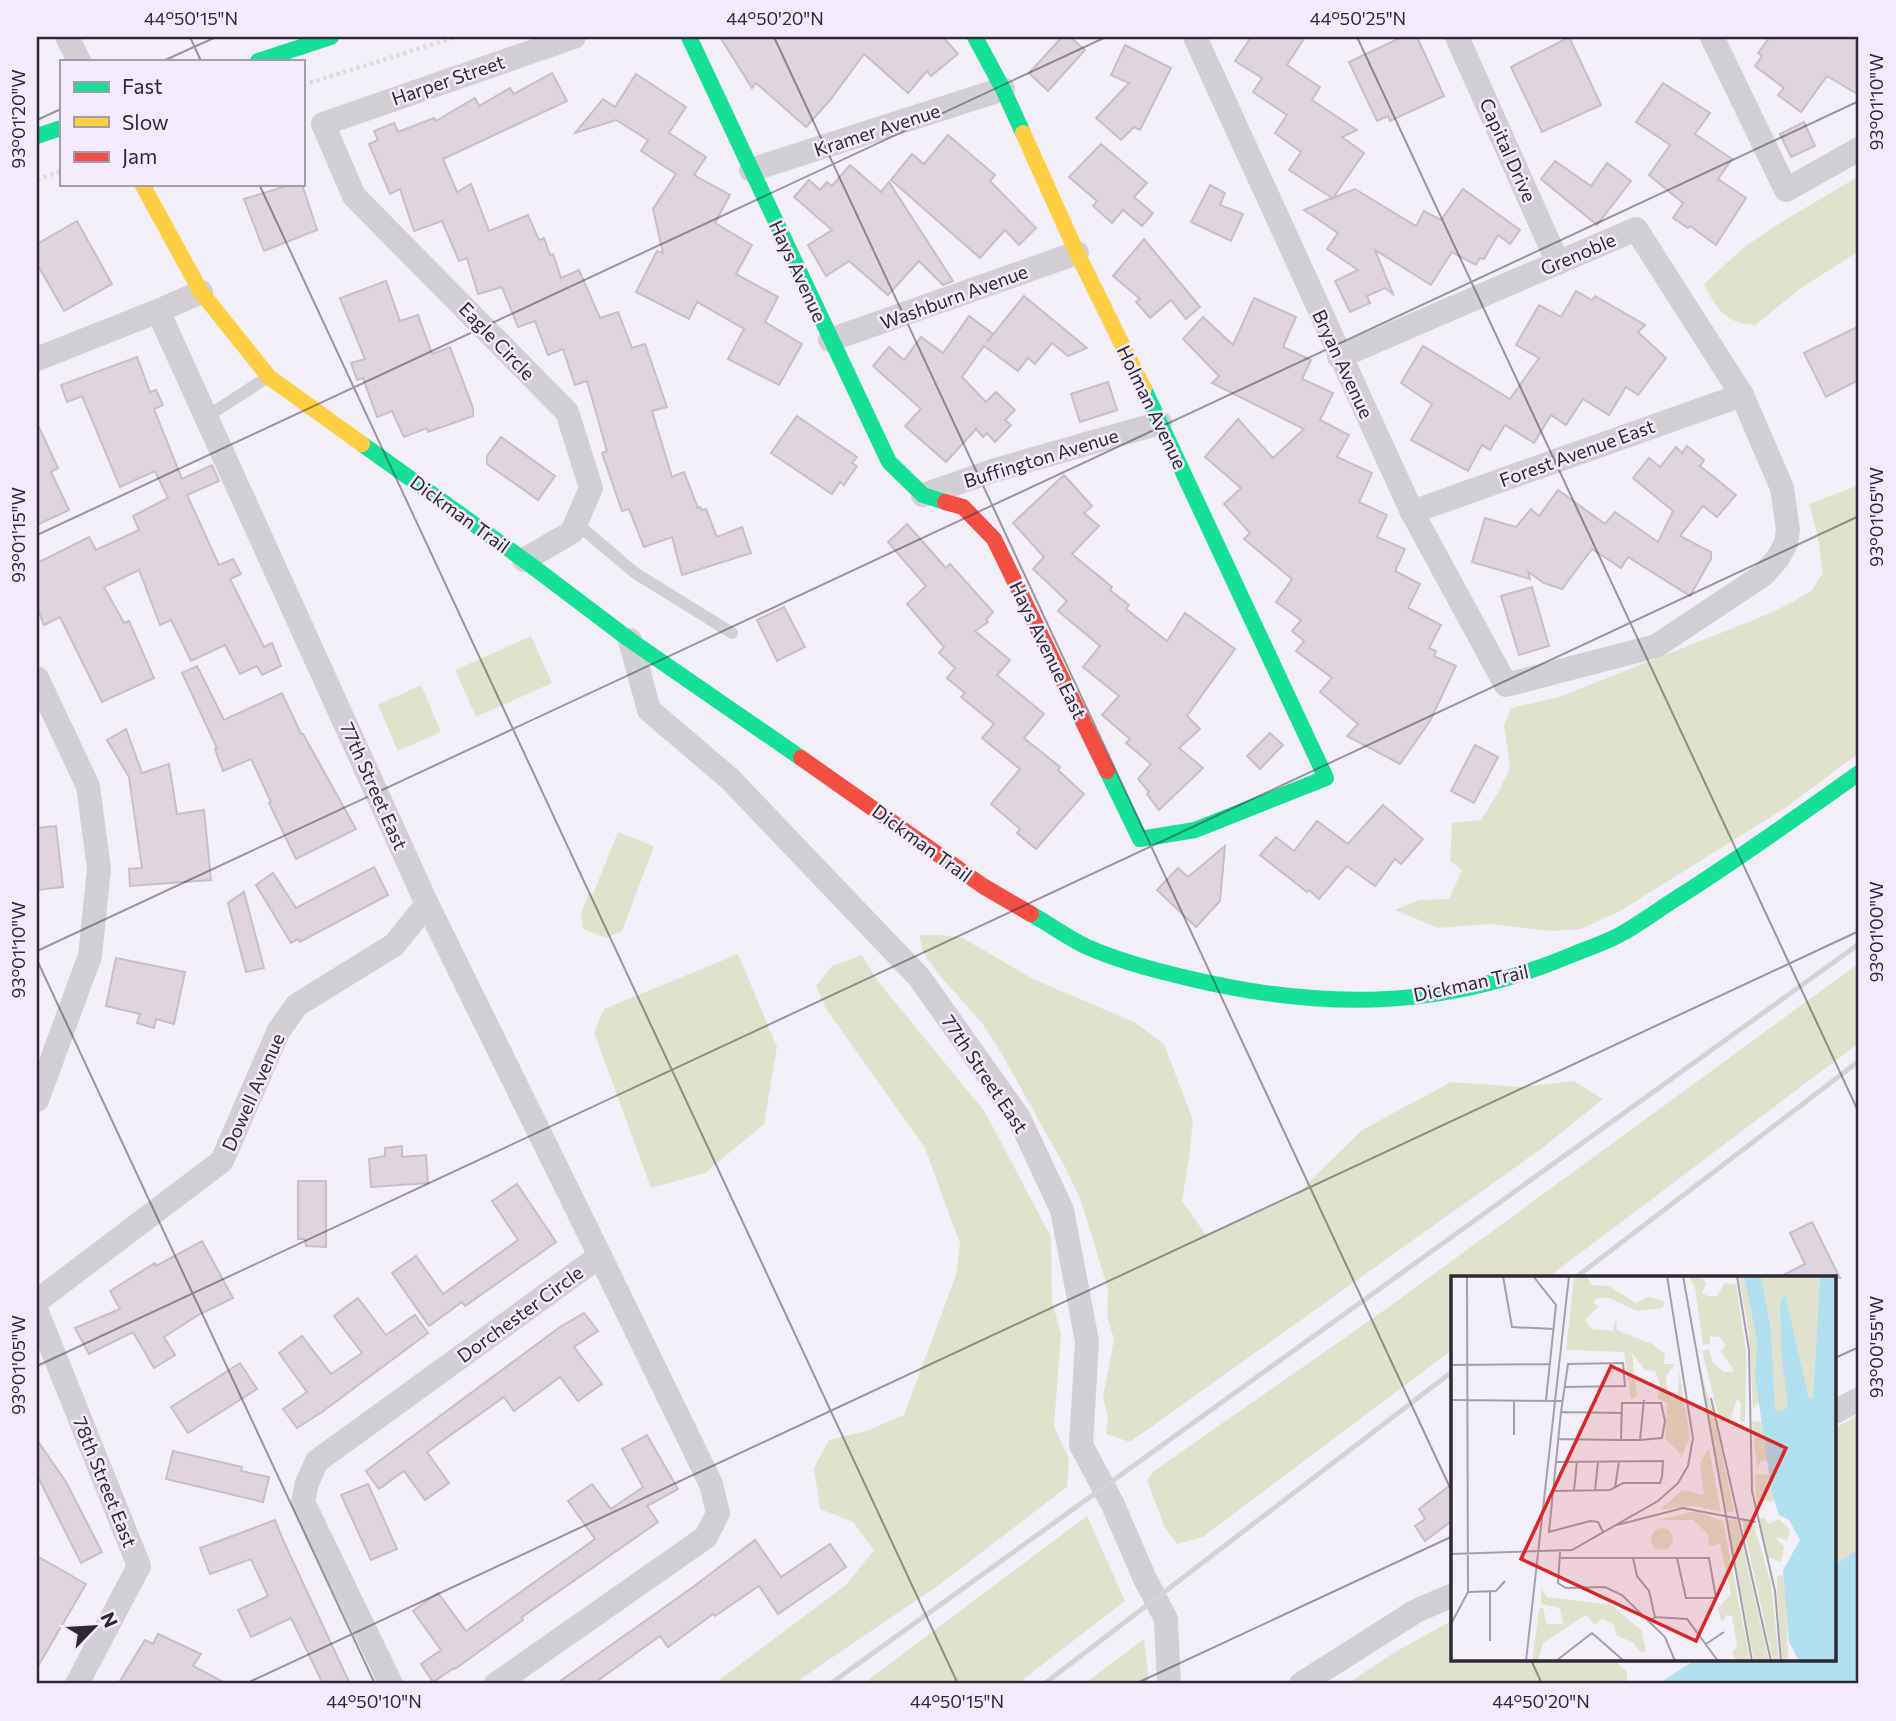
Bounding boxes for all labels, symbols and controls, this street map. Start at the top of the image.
text: 44°50'15"N [144,7,238,29]
text: 44°50'20"N [726,7,824,29]
text: 44°50'25"N [1310,7,1406,29]
street label: Harper Street [388,49,508,110]
text: 93°01'10"W [1865,53,1887,151]
legend [60,60,304,186]
text: 93°01'20"W [7,69,29,169]
text: Fast [122,73,163,98]
street label: Capital Drive [1475,94,1542,205]
street label: Kramer Avenue [811,98,943,161]
text: Slow [122,109,169,134]
text: Jam [122,143,157,168]
street label: Hays Avenue [765,216,832,325]
street label: Grenoble [1537,227,1619,280]
street label: Washburn Avenue [877,259,1031,334]
street label: Eagle Circle [455,297,540,384]
street label: Bryan Avenue [1308,306,1379,422]
street label: Holman Avenue [1113,341,1192,472]
street label: Forest Avenue East [1496,414,1658,491]
street label: Buffington Avenue [961,423,1121,492]
text: 93°01'05"W [1865,467,1887,567]
street label: Dickman Trail [406,470,514,557]
text: 93°01'15"W [7,487,29,583]
street label: Hays Avenue East [1005,577,1092,723]
street label: 77th Street East [336,718,413,853]
street label: Dickman Trail [868,799,976,886]
text: 93°01'00"W [1865,881,1887,983]
text: 93°01'10"W [7,901,29,999]
street label: Dickman Trail [1411,959,1531,1006]
street label: 77th Street East [937,1010,1033,1137]
street label: Dowell Avenue [216,1029,289,1154]
street label: Dorchester Circle [452,1260,587,1367]
inset map [1451,1276,1836,1662]
text: 93°00'55"W [1865,1296,1887,1398]
text: 93°01'05"W [7,1315,29,1415]
street label: 78th Street East [69,1413,142,1551]
north arrow [60,1592,130,1662]
text: N [96,1608,123,1631]
text: 44°50'10"N [326,1690,422,1712]
text: 44°50'15"N [910,1690,1004,1712]
text: 44°50'20"N [1492,1690,1590,1712]

